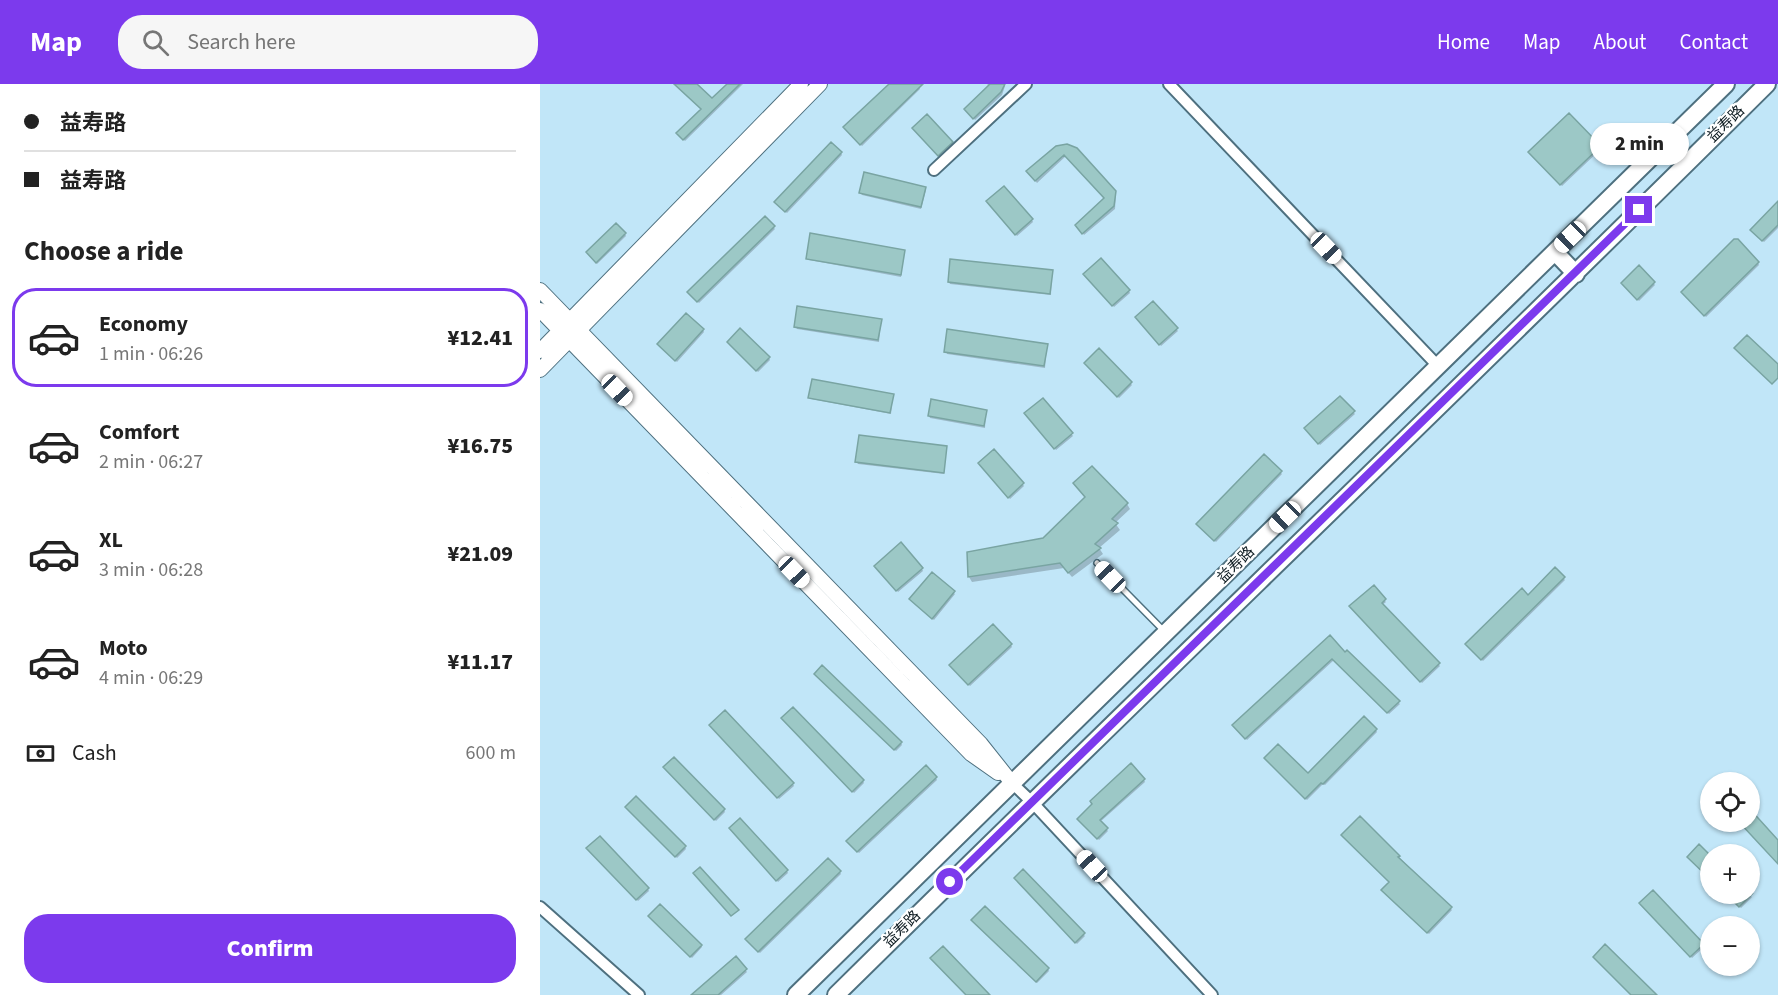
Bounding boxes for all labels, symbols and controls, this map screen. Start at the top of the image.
search box [118,15,538,69]
text: Map [30,22,82,62]
icon: search [139,26,172,59]
text: Search here [187,26,296,58]
text: Home [1437,27,1490,57]
text: Map [1523,27,1561,57]
text: About [1594,27,1646,57]
text: Contact [1679,27,1748,57]
street label: 益寿路 [1703,101,1749,147]
text: 益寿路 [60,107,126,139]
callout: 2 min [1590,123,1688,165]
text: 2 min [1615,130,1664,158]
text: 益寿路 [60,165,126,197]
route end [1625,196,1652,223]
car [1551,218,1589,256]
car [1307,229,1345,267]
text: Choose a ride [24,232,184,271]
text: Economy [99,308,188,340]
icon: car [27,311,81,365]
text: ¥12.41 [447,322,513,354]
text: 1 min · 06:26 [99,340,203,368]
car [598,371,636,409]
text: Comfort [99,416,180,448]
icon: car [27,419,81,473]
text: ¥16.75 [447,430,513,462]
text: 2 min · 06:27 [99,448,203,476]
car [1266,498,1304,536]
text: XL [99,524,123,556]
icon: car [27,527,81,581]
text: ¥21.09 [447,538,513,570]
street label: 益寿路 [1213,542,1259,588]
car [775,553,813,591]
text: 3 min · 06:28 [99,556,203,584]
car [1091,558,1129,596]
text: Moto [99,632,148,664]
icon: car [27,635,81,689]
text: ¥11.17 [447,646,513,678]
text: 4 min · 06:29 [99,664,203,692]
icon: cash [24,737,57,770]
text: Cash [72,737,117,769]
text: 600 m [466,739,516,767]
map controls [1700,772,1760,976]
button: locate [1700,772,1760,832]
button: + [1700,844,1760,904]
car [1073,847,1111,885]
route start [936,868,963,895]
street label: 益寿路 [879,906,925,952]
button: Confirm [24,914,516,983]
button: − [1700,916,1760,976]

